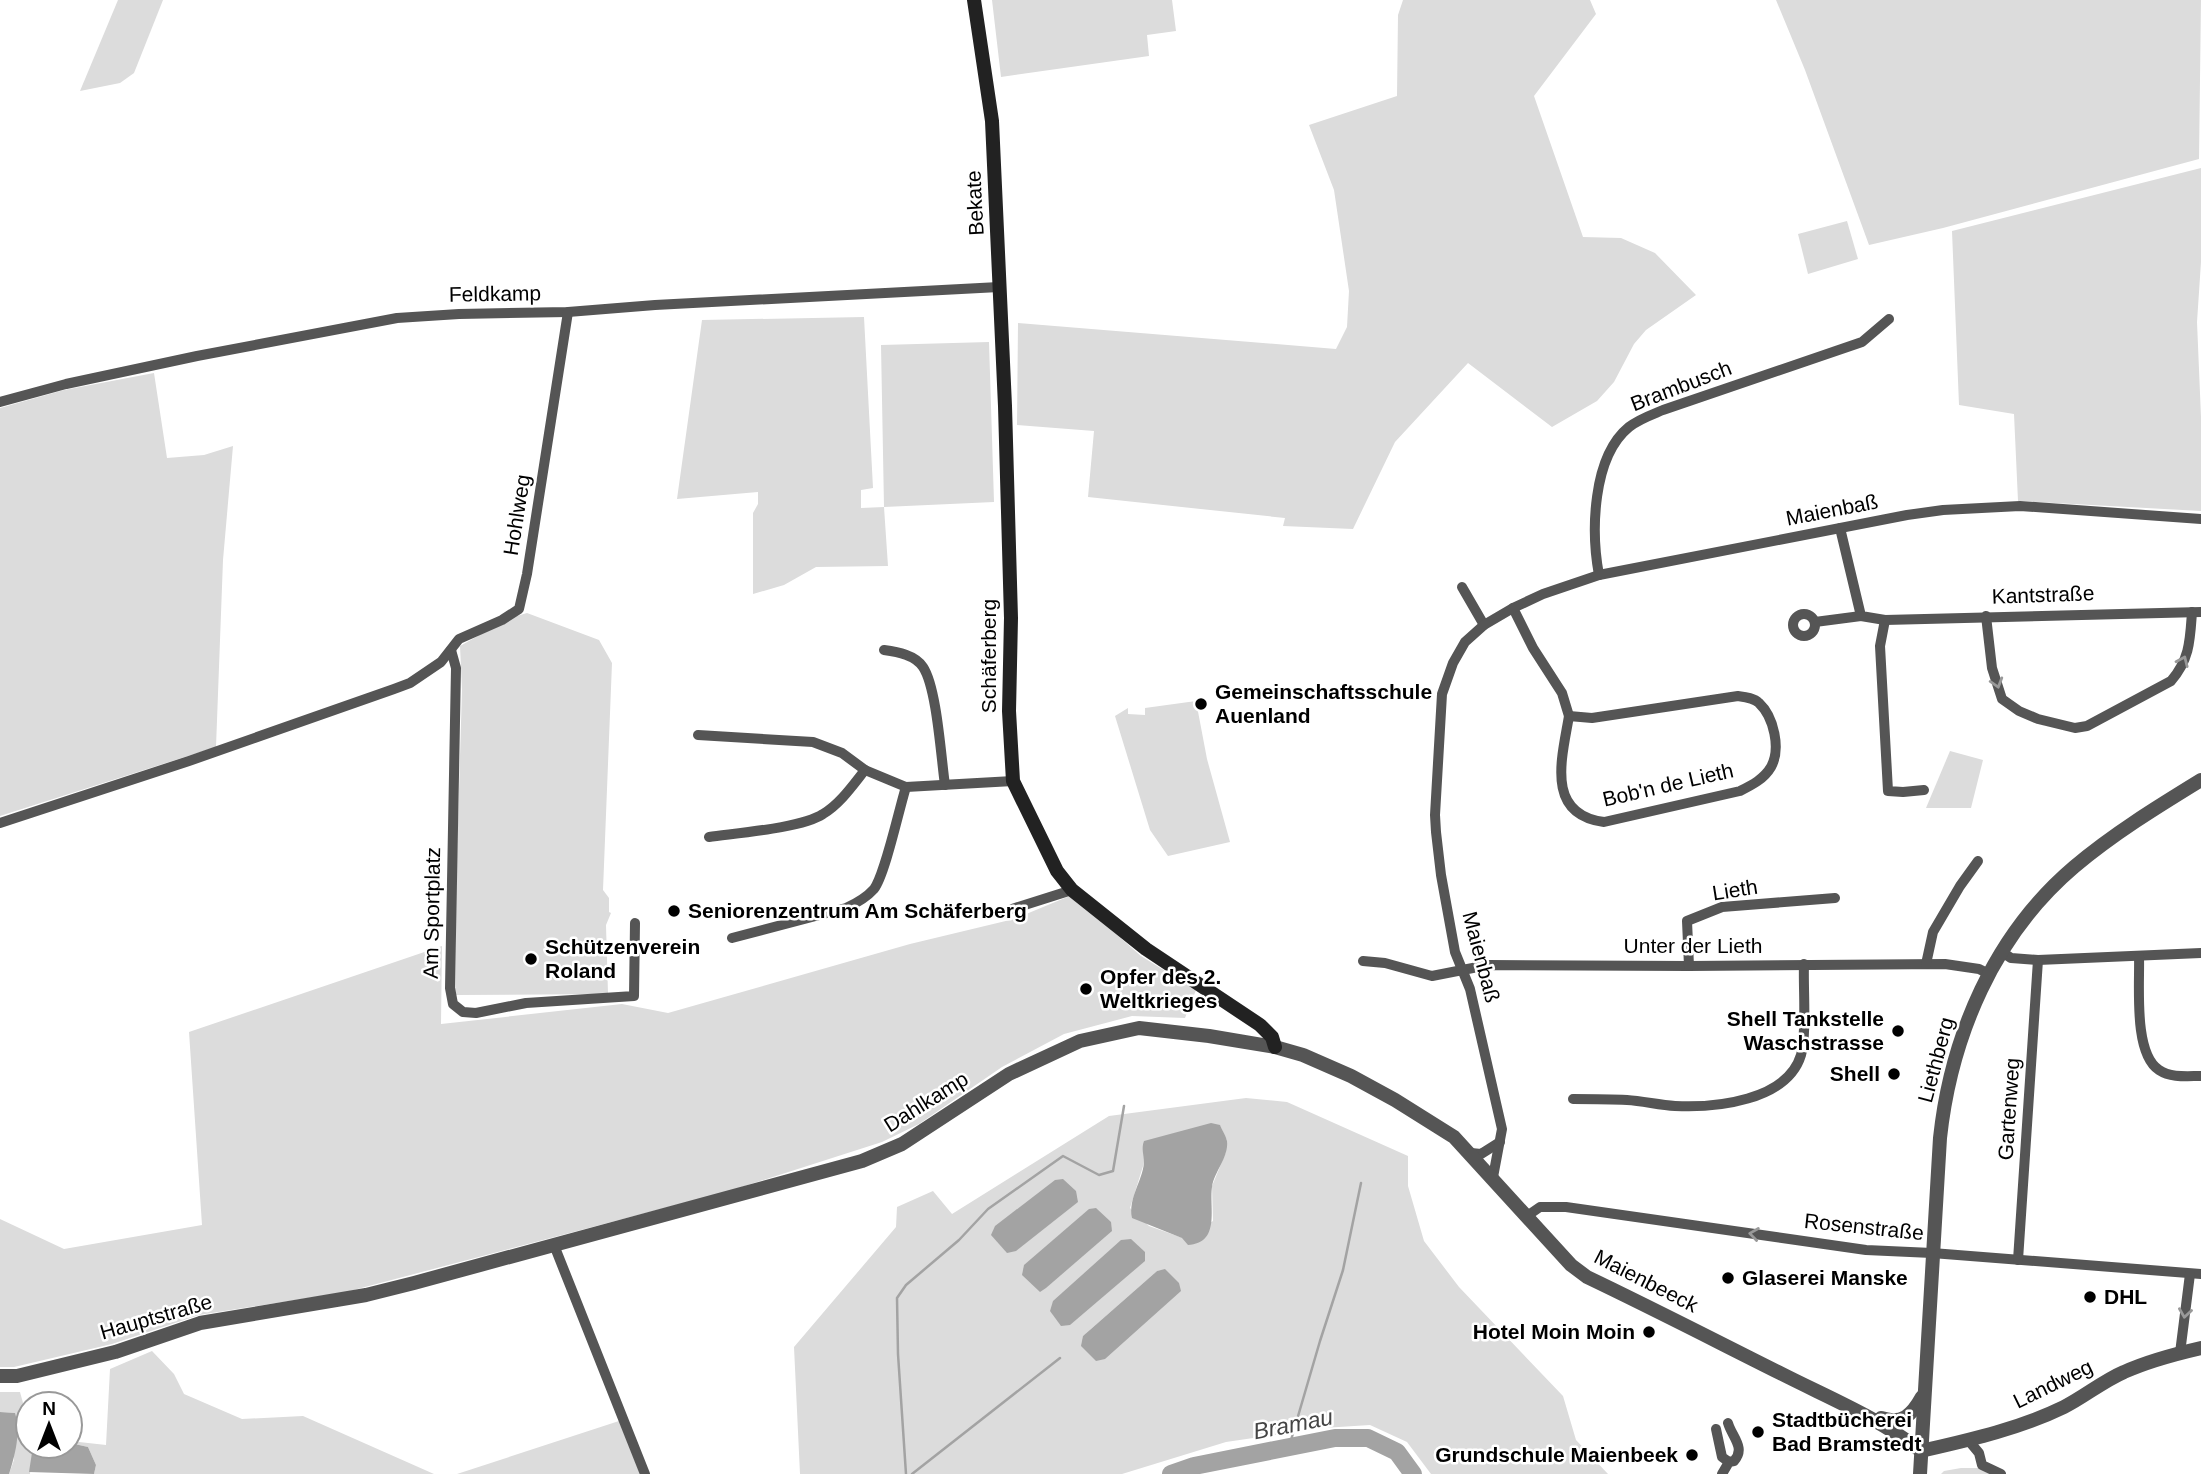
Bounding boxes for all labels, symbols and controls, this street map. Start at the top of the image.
street label: Bekate [961,170,988,236]
street label: Feldkamp [449,281,541,306]
street label: Brambusch [1627,356,1735,415]
street label: Hohlweg [499,473,534,557]
street label: Maienbaß [1784,489,1880,530]
street label: Kantstraße [1991,581,2095,608]
street label: Schäferberg [977,599,1000,713]
one-way arrow [2175,656,2189,668]
one-way arrow [1988,677,2003,689]
place label: Gemeinschaftsschule Auenland [1215,680,1432,727]
marker: Gemeinschaftsschule Auenland [1193,696,1209,712]
street label: Bob'n de Lieth [1600,758,1736,811]
street label: Am Sportplatz [419,847,444,979]
street label: Lieth [1711,875,1759,904]
place label: Seniorenzentrum Am Schäferberg [688,899,1027,922]
marker: Seniorenzentrum Am Schäferberg [666,903,682,919]
street label: Maienbaß [1458,909,1505,1005]
street label: Unter der Lieth [1624,934,1762,957]
place label: Schützenverein Roland [545,935,700,982]
marker: Schützenverein Roland [523,951,539,967]
place label: Opfer des 2. Weltkrieges [1100,965,1221,1012]
marker: Opfer des 2. Weltkrieges [1078,981,1094,997]
place label: Shell Tankstelle Waschstrasse [1727,1007,1884,1054]
street label: Liethberg [1913,1015,1958,1105]
marker: Shell Tankstelle Waschstrasse [1890,1023,1906,1039]
street label: Gartenweg [1993,1057,2024,1161]
place label: Shell [1830,1062,1880,1085]
marker: Shell [1886,1066,1902,1082]
street label: Dahlkamp [880,1067,972,1136]
street label: Rosenstraße [1803,1209,1925,1244]
one-way arrow [1748,1226,1760,1241]
street label: Maienbeeck [1591,1245,1702,1317]
place label: Glaserei Manske [1742,1266,1908,1289]
marker: Glaserei Manske [1720,1270,1736,1286]
place label: DHL [2104,1285,2147,1308]
marker: DHL [2082,1289,2098,1305]
street label: Hauptstraße [97,1290,215,1344]
one-way arrow [2178,1307,2193,1319]
place label: Hotel Moin Moin [1473,1320,1635,1343]
marker: Hotel Moin Moin [1641,1324,1657,1340]
street label: Landweg [2009,1355,2096,1413]
north arrow [14,1390,84,1460]
text: N [42,1398,56,1419]
water label: Bramau [1251,1404,1335,1444]
place label: Stadtbücherei Bad Bramstedt [1772,1408,1921,1455]
marker: Stadtbücherei Bad Bramstedt [1750,1424,1766,1440]
place label: Grundschule Maienbeek [1435,1443,1678,1466]
marker: Grundschule Maienbeek [1684,1447,1700,1463]

